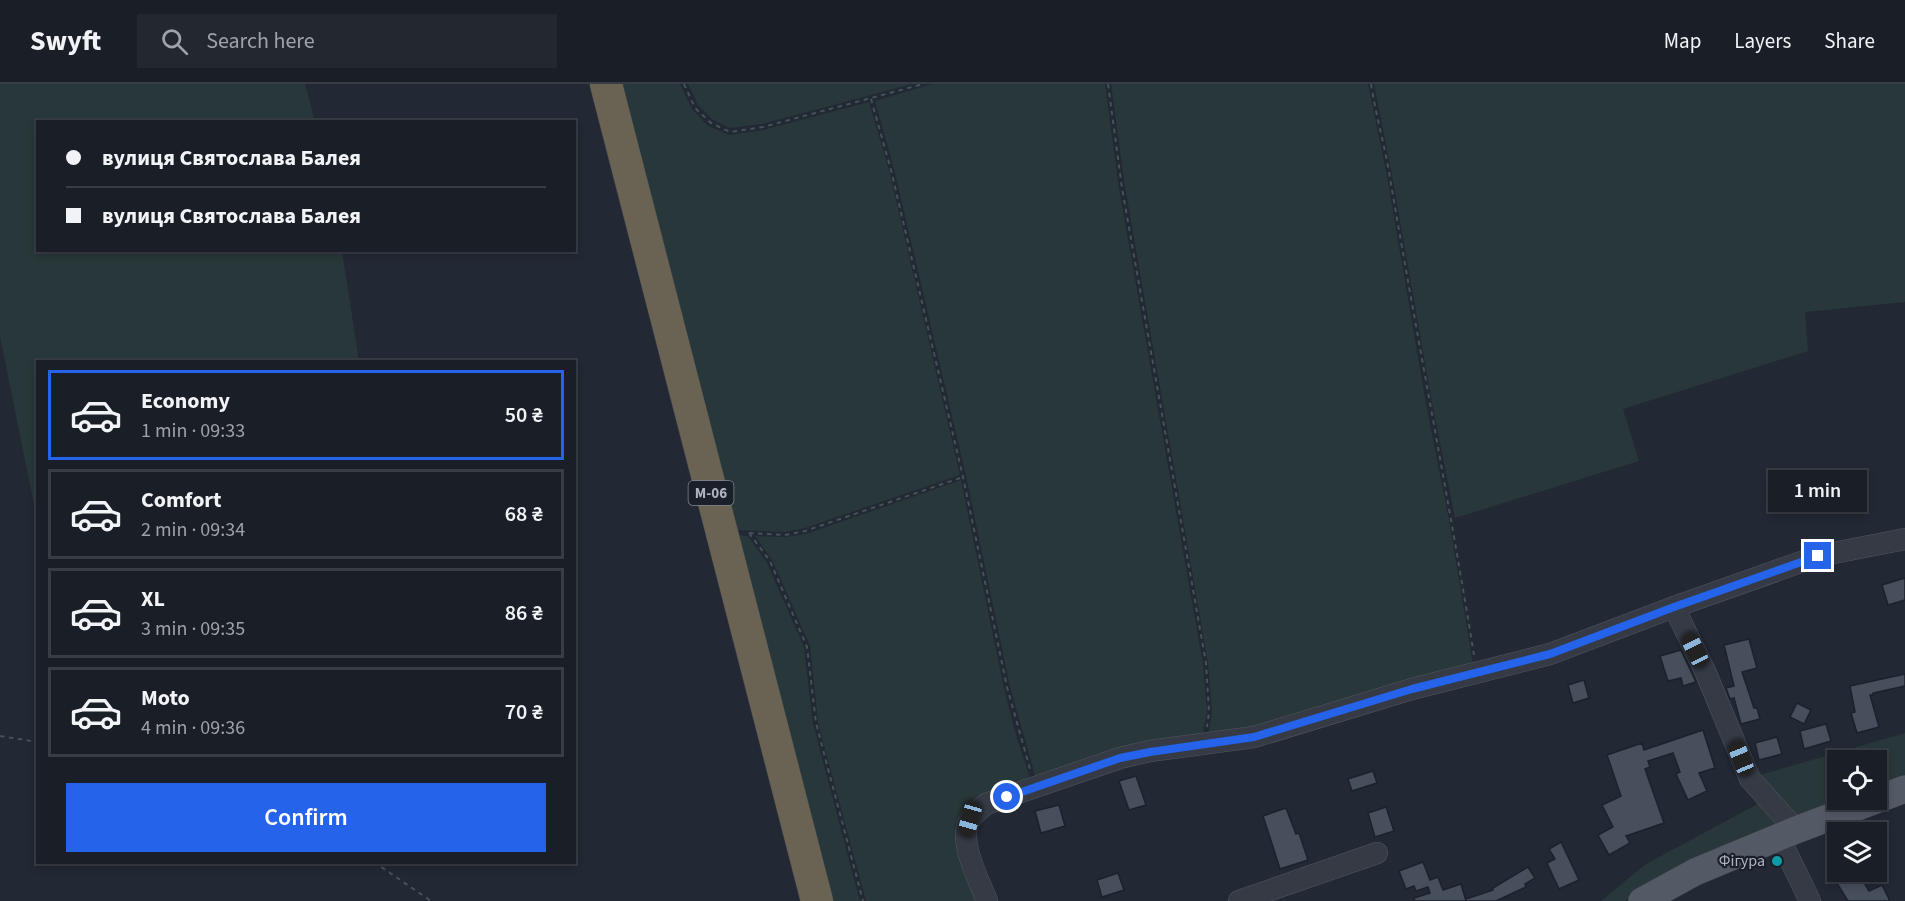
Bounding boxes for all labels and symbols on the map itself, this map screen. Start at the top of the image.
callout: 1 min [1768,469,1868,511]
road number: М-06 [688,481,734,505]
route end [1804,542,1831,569]
car [1679,630,1711,670]
car [1726,738,1756,778]
route start [993,783,1020,810]
car [956,799,984,839]
place label: Фігура [1719,850,1765,872]
marker: Фігура [1770,854,1784,868]

